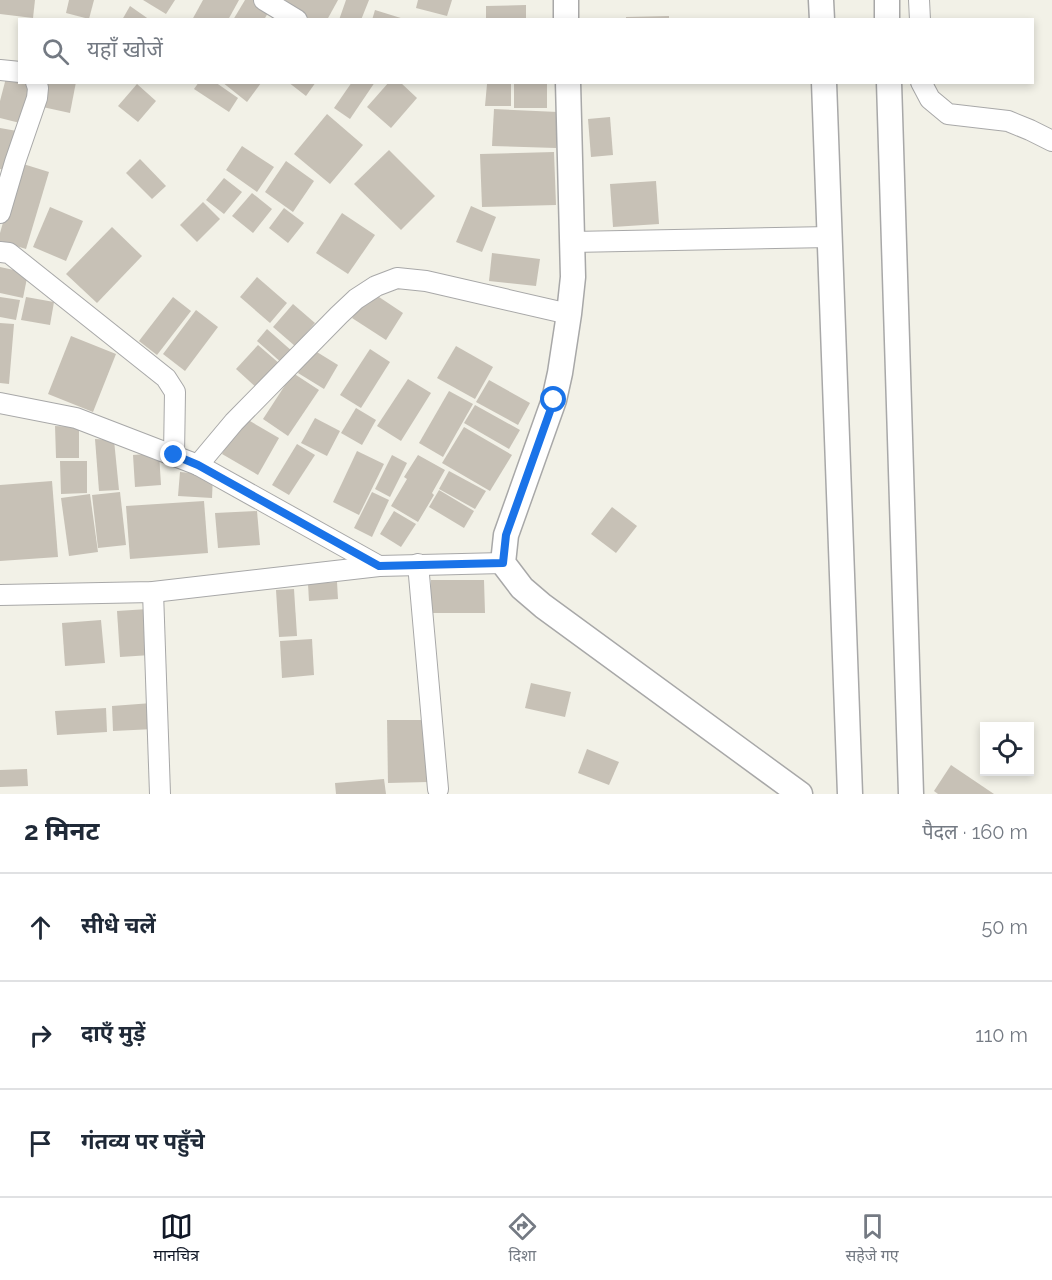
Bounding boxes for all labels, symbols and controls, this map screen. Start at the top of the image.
search box [18,18,1034,84]
icon: search [39,35,72,68]
text: यहाँ खोजें [87,36,163,62]
route start [540,386,566,412]
route end [160,441,186,467]
map controls [980,722,1034,776]
button: locate [980,722,1034,776]
text: 2 मिनट [24,816,99,846]
text: पैदल · 160 m [922,820,1028,844]
icon: ahead [24,911,57,944]
text: सीधे चलें [81,912,156,938]
text: 50 m [981,915,1028,939]
icon: right [24,1019,57,1052]
text: दाएँ मुड़ें [81,1020,145,1046]
text: 110 m [975,1023,1028,1047]
icon: arrive [24,1127,57,1160]
text: गंतव्य पर पहुँचे [81,1128,205,1154]
tab: मानचित्र [153,1210,199,1268]
tab: दिशा [506,1210,539,1268]
tab: सहेजे गए [845,1210,899,1268]

